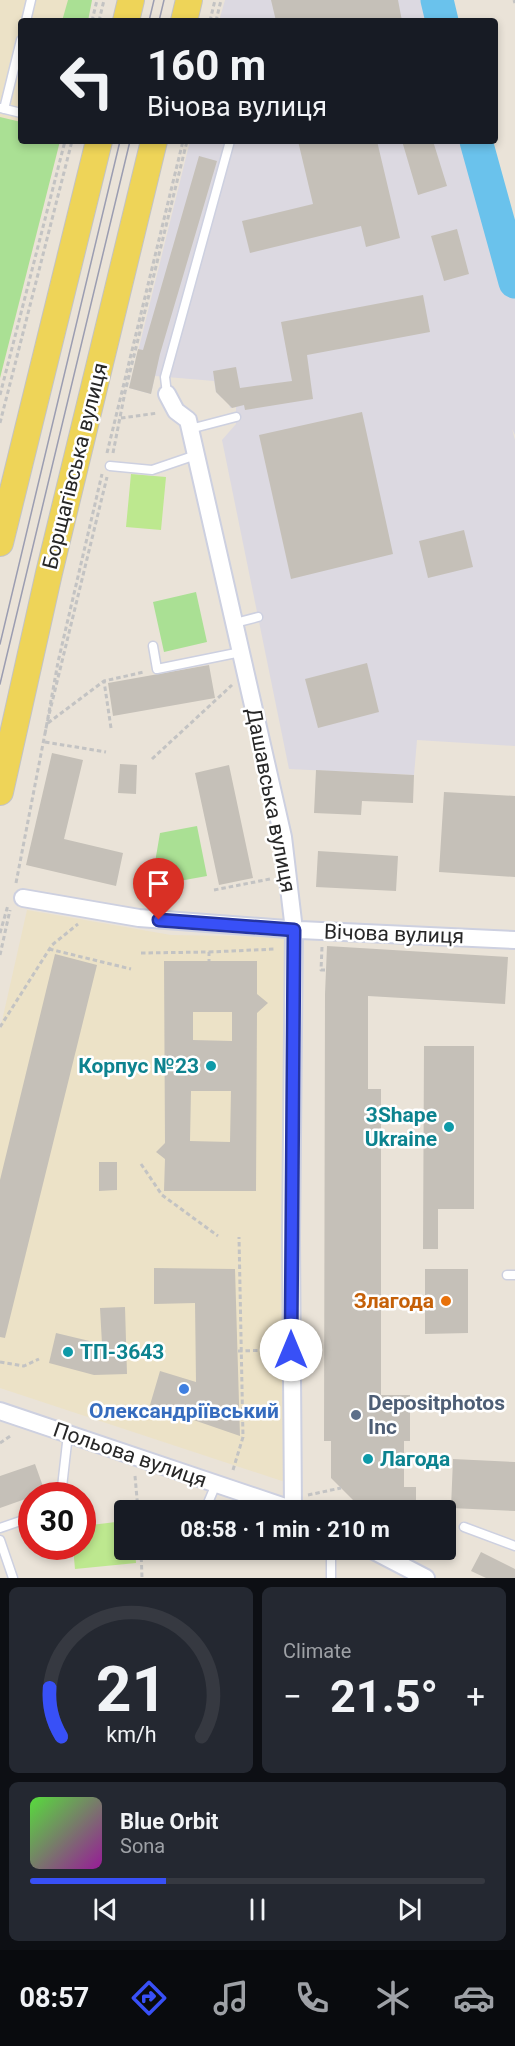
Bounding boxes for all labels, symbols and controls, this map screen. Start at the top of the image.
text: 160 m [147,41,266,90]
icon: left [48,42,126,120]
text: Вічова вулиця [147,91,327,123]
street label: Борщагівська вулиця [38,360,112,572]
street label: Дашавська вулиця [241,706,301,894]
pin [133,858,184,920]
icon: arrive [142,867,175,900]
street label: Вічова вулиця [324,920,464,948]
place label: Корпус №23 [78,1054,199,1078]
marker: Корпус №23 [204,1059,218,1073]
place label: 3Shape Ukraine [365,1103,437,1151]
marker: 3Shape Ukraine [442,1120,456,1134]
place label: Злагода [354,1289,434,1313]
marker: Злагода [439,1294,453,1308]
position arrow [259,1318,323,1382]
place label: ТП-3643 [80,1340,164,1364]
marker: ТП-3643 [61,1345,75,1359]
marker: Олександріївський [177,1382,191,1396]
place label: Depositphotos Inc [368,1391,505,1439]
place label: Олександріївський [89,1399,279,1423]
marker: Depositphotos Inc [349,1408,363,1422]
street label: Польова вулиця [50,1417,210,1493]
place label: Лагода [380,1447,450,1471]
marker: Лагода [361,1452,375,1466]
speed limit sign: 30 [18,1482,96,1560]
text: 08:58 · 1 min · 210 m [180,1517,390,1542]
text: Climate [283,1639,351,1663]
text: 21 [95,1653,167,1726]
text: 21.5° [330,1670,438,1723]
text: − [283,1677,302,1716]
text: + [466,1677,485,1716]
text: km/h [106,1722,156,1747]
text: Blue Orbit [120,1809,218,1834]
text: Sona [120,1834,165,1858]
icon: previous [89,1893,122,1926]
icon: pause [241,1893,274,1926]
icon: next [393,1893,426,1926]
icon: directions [128,1977,170,2019]
icon: music [210,1977,252,2019]
icon: phone [291,1977,333,2019]
icon: climate [372,1977,414,2019]
icon: car [453,1977,495,2019]
text: 08:57 [20,1982,89,2014]

